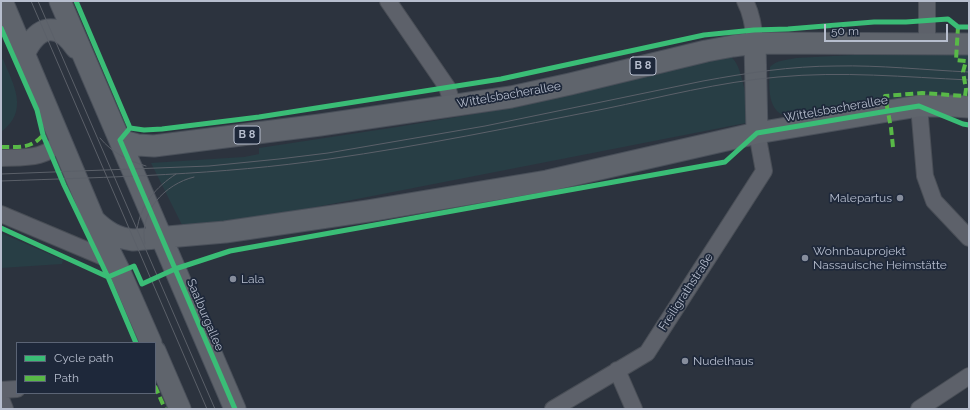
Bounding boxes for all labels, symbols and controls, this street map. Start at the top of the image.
scale bar [826,16,950,42]
text: 50 m [831,24,859,38]
road number: B 8 [630,57,656,75]
street label: Wittelsbacherallee [456,79,562,111]
street label: Wittelsbacherallee [783,93,889,125]
road number: B 8 [234,126,260,144]
place label: Malepartus [830,191,892,205]
marker: Malepartus [895,193,905,203]
place label: Wohnbauprojekt Nassauische Heimstätte [813,244,947,272]
street label: Freiligrathstraße [656,251,716,333]
marker: Wohnbauprojekt Nassauische Heimstätte [800,253,810,263]
place label: Lala [241,272,264,286]
marker: Lala [228,274,238,284]
street label: Saalburgallee [183,277,227,353]
legend [16,342,156,394]
text: Cycle path [54,351,113,365]
place label: Nudelhaus [693,354,754,368]
marker: Nudelhaus [680,356,690,366]
text: Path [54,371,79,385]

